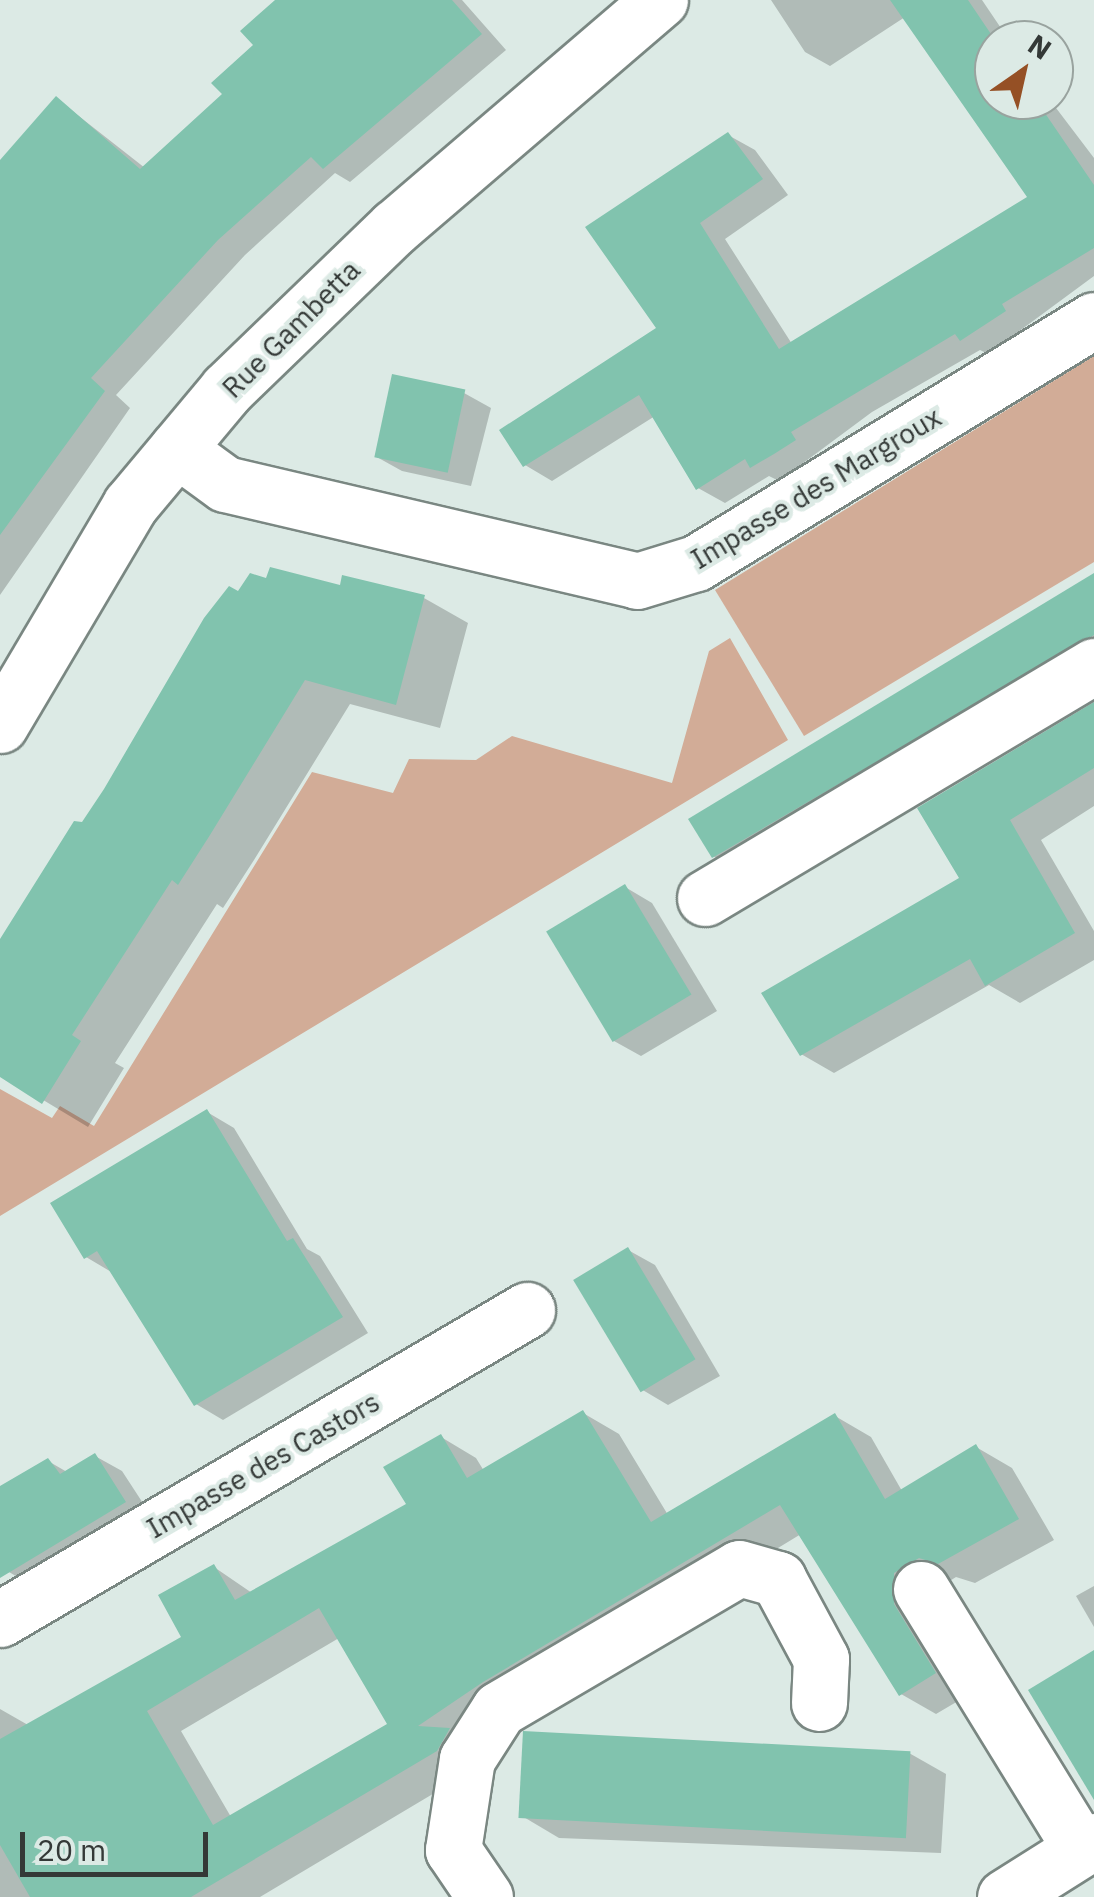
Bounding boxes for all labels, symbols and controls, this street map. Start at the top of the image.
north arrow [974,20,1074,120]
text: N [1021,25,1059,67]
street label: Rue Gambetta [215,253,367,405]
street label: Impasse des Margroux [685,400,947,576]
street label: Impasse des Castors [141,1385,385,1545]
scale bar [25,1812,212,1874]
text: 20 m [37,1830,106,1869]

